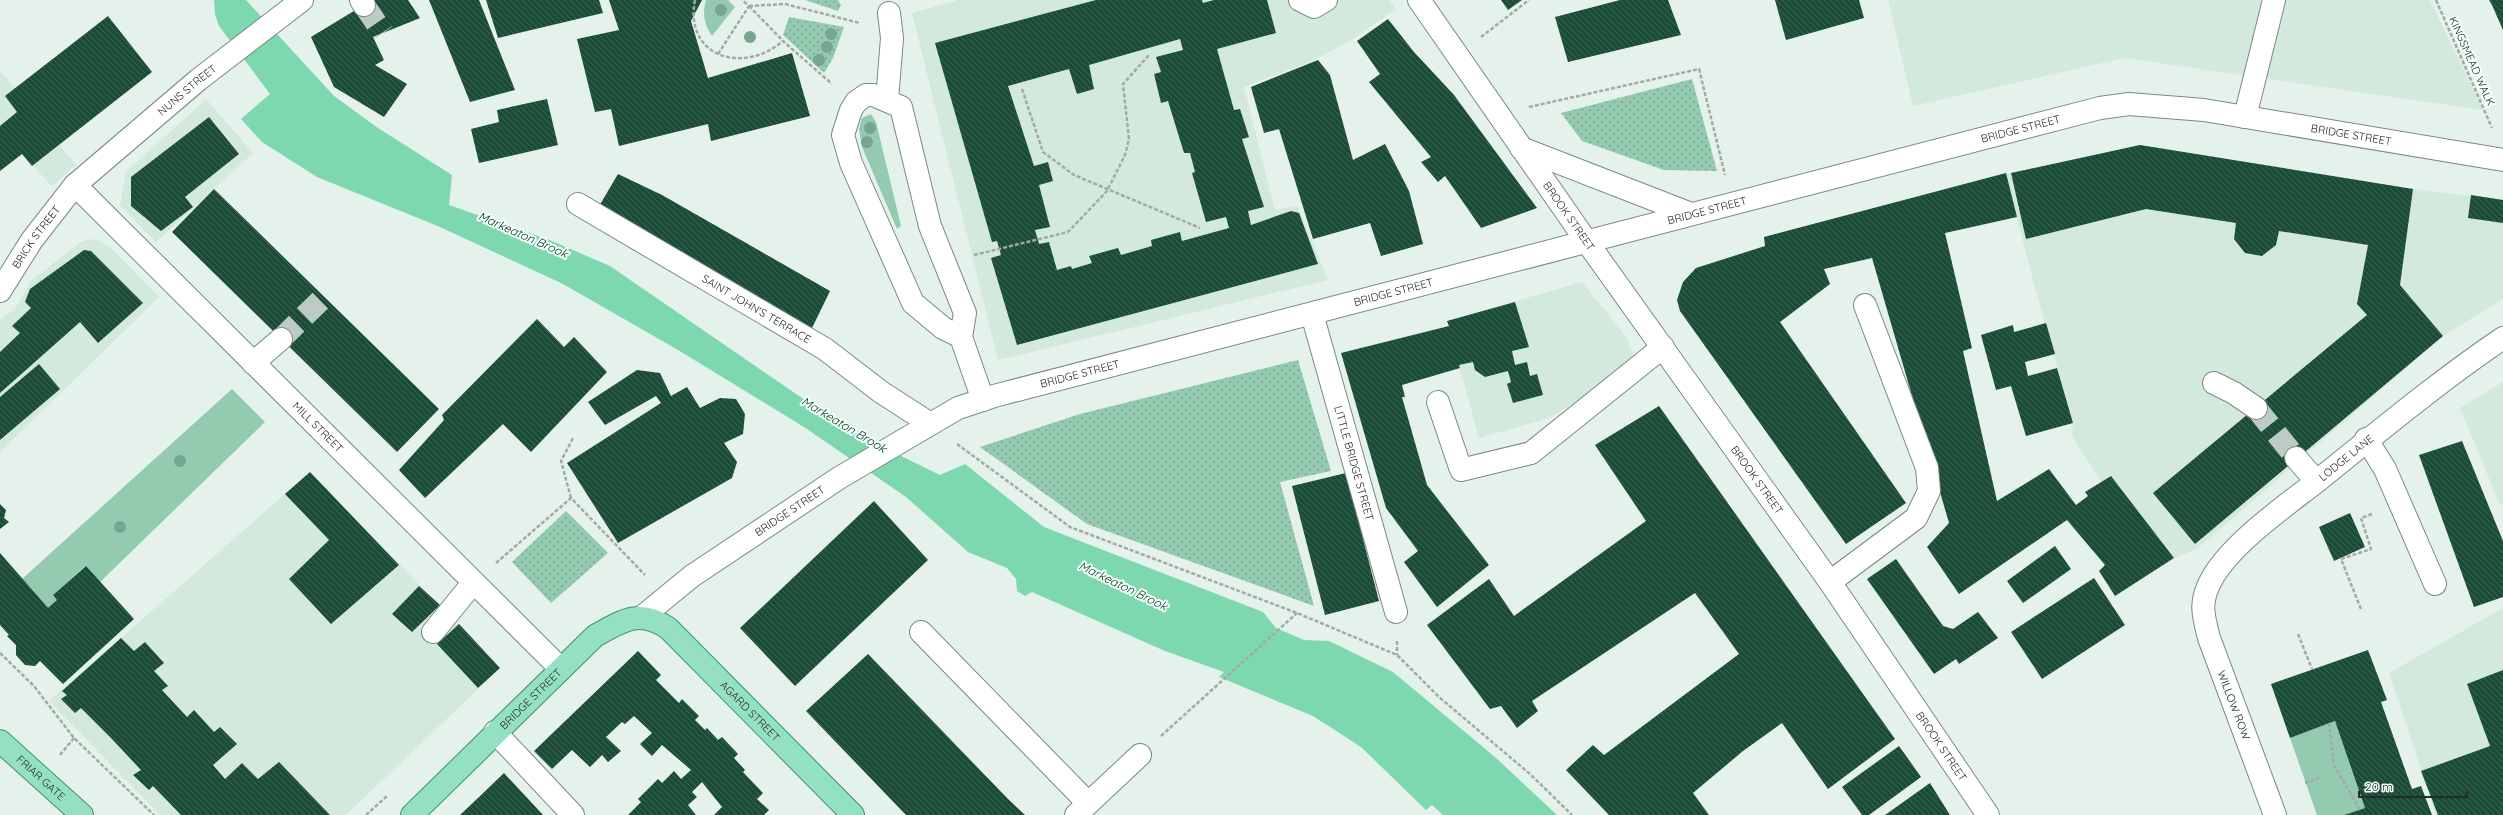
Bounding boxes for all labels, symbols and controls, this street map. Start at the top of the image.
street label: KINGSMEAD WALK [2446,14,2498,108]
street label: NUNS STREET [155,61,220,118]
street label: BRIDGE STREET [1979,112,2062,146]
street label: BRIDGE STREET [2310,121,2393,148]
street label: BROOK STREET [1540,179,1598,254]
street label: BRIDGE STREET [1666,193,1748,227]
street label: BRICK STREET [9,202,64,271]
water label: Markeaton Brook [476,208,572,262]
street label: SAINT JOHN'S TERRACE [700,271,813,346]
street label: BRIDGE STREET [1352,275,1435,309]
street label: BRIDGE STREET [1039,357,1121,391]
water label: Markeaton Brook [799,393,891,457]
street label: MILL STREET [290,399,347,456]
street label: LITTLE BRIDGE STREET [1331,404,1377,523]
street label: LODGE LANE [2316,432,2376,484]
street label: BROOK STREET [1728,443,1787,517]
street label: BRIDGE STREET [752,482,828,539]
water label: Markeaton Brook [1077,558,1171,614]
street label: BRIDGE STREET [497,665,565,732]
street label: WILLOW ROW [2214,668,2254,742]
street label: AGARD STREET [717,678,783,745]
street label: BROOK STREET [1913,709,1970,784]
street label: FRIAR GATE [13,752,68,803]
scale bar [2359,773,2467,799]
text: 20 m [2365,779,2393,794]

